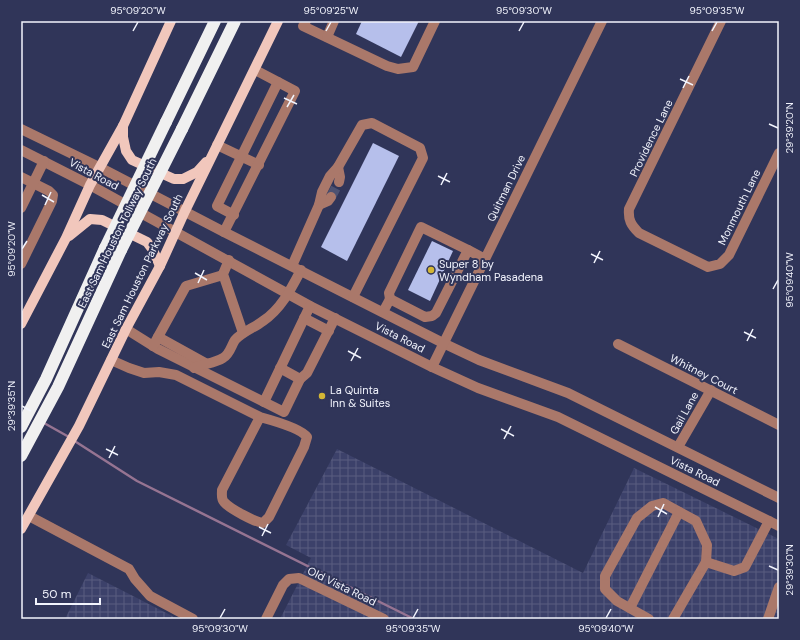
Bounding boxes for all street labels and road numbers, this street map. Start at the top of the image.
street label: Providence Lane [626,97,676,179]
street label: Quitman Drive [484,152,528,224]
street label: Vista Road [67,155,121,193]
street label: East Sam Houston Tollway South [75,156,159,310]
street label: Monmouth Lane [715,167,763,247]
street label: East Sam Houston Parkway South [98,192,186,350]
street label: Vista Road [373,318,427,356]
street label: Whitney Court [668,351,740,397]
street label: Gail Lane [667,389,701,437]
street label: Vista Road [668,453,722,489]
street label: Old Vista Road [305,563,379,609]

